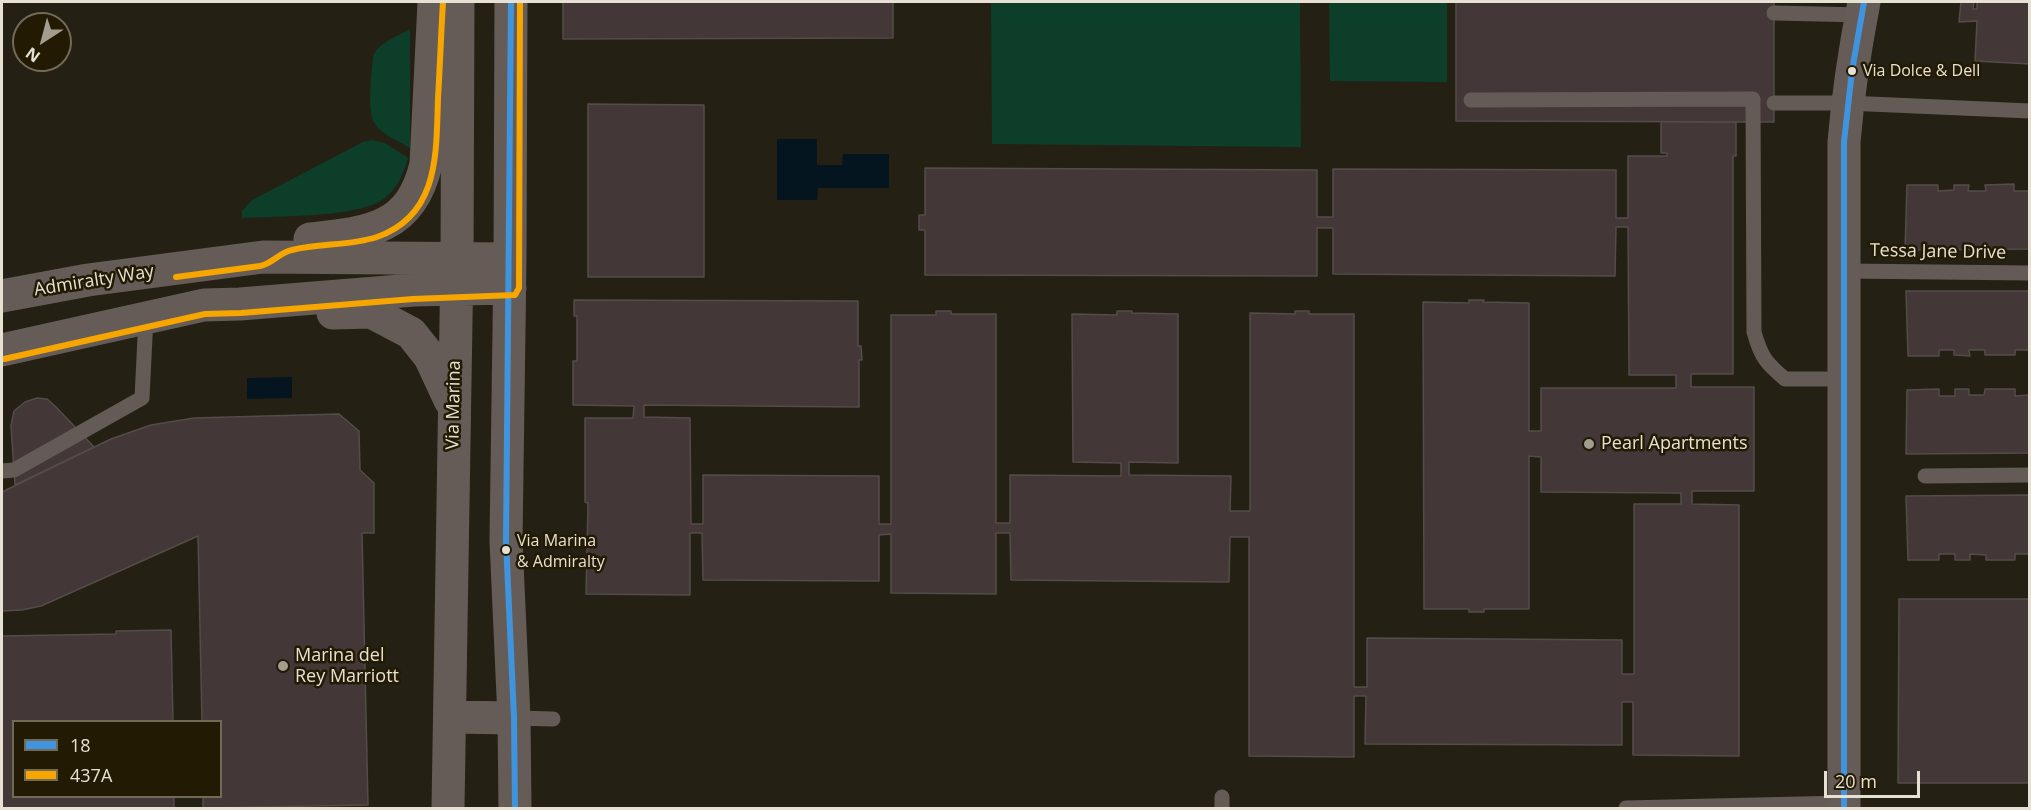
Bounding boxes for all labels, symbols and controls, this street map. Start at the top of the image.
north arrow [12,12,72,72]
text: N [21,42,44,68]
place label: Via Dolce & Dell [1863,61,1980,81]
marker: Via Dolce & Dell [1846,65,1858,77]
street label: Tessa Jane Drive [1870,240,2006,264]
street label: Admiralty Way [32,261,156,301]
street label: Via Marina [442,360,466,450]
place label: Pearl Apartments [1601,433,1747,455]
marker: Pearl Apartments [1582,437,1596,451]
place label: Via Marina & Admiralty [517,531,605,569]
marker: Via Marina & Admiralty [500,544,512,556]
place label: Marina del Rey Marriott [295,645,399,688]
marker: Marina del Rey Marriott [276,659,290,673]
legend [12,720,222,798]
text: 18 [70,733,91,757]
scale bar [1827,759,1923,797]
text: 437A [70,763,112,787]
text: 20 m [1835,769,1877,793]

